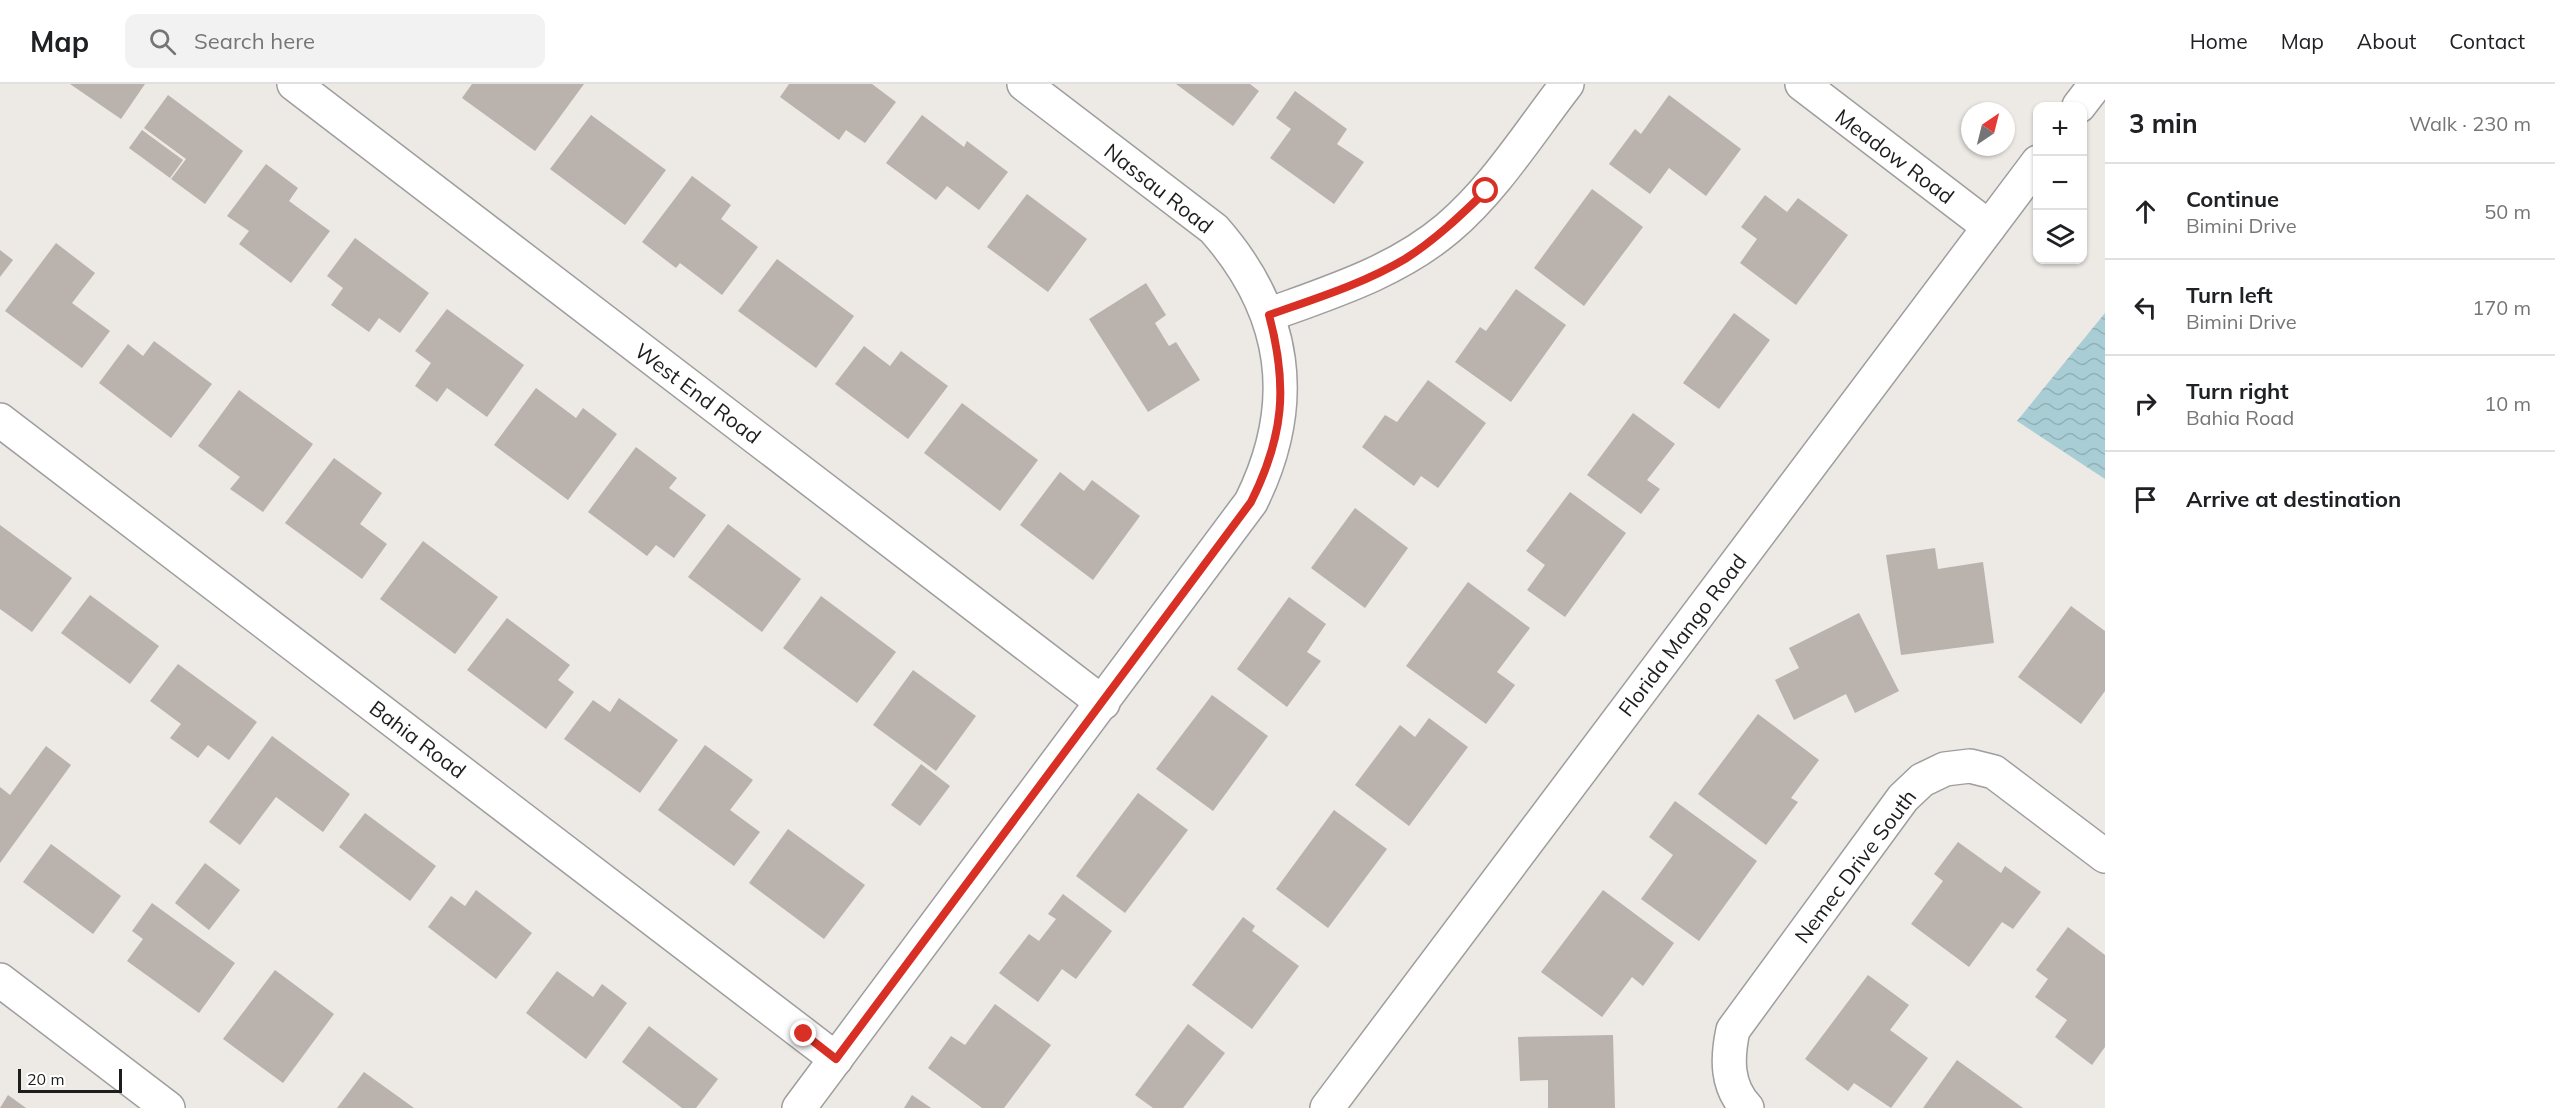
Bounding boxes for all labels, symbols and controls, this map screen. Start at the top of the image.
search box [125,14,545,68]
text: Map [30,24,89,59]
icon: search [146,25,179,58]
text: Search here [194,27,315,55]
text: Home [2190,28,2248,54]
text: Map [2281,28,2324,54]
text: About [2357,28,2416,54]
text: Contact [2449,28,2525,54]
north arrow [1961,102,2015,156]
map controls [2033,102,2087,264]
button: + [2033,102,2087,156]
street label: Meadow Road [1831,103,1959,209]
text: 3 min [2129,107,2198,140]
text: Walk · 230 m [2409,111,2531,136]
street label: Nassau Road [1099,137,1219,239]
button: − [2033,156,2087,210]
route start [1472,177,1498,203]
text: Continue [2186,185,2279,213]
icon: ahead [2129,195,2162,228]
text: 50 m [2484,199,2531,224]
button: layers [2033,210,2087,264]
text: Bimini Drive [2186,213,2297,238]
text: Turn left [2186,281,2273,309]
icon: left [2129,291,2162,324]
text: 170 m [2472,295,2531,320]
text: Bimini Drive [2186,309,2297,334]
street label: West End Road [630,337,766,449]
text: Turn right [2186,377,2289,405]
icon: right [2129,387,2162,420]
text: 10 m [2484,391,2531,416]
text: Bahia Road [2186,405,2294,430]
icon: arrive [2129,483,2162,516]
text: Arrive at destination [2186,485,2401,513]
street label: Florida Mango Road [1612,549,1752,721]
street label: Bahia Road [365,694,471,784]
street label: Nemec Drive South [1789,784,1921,948]
route end [790,1020,816,1046]
scale bar [18,1066,122,1094]
text: 20 m [27,1069,64,1089]

